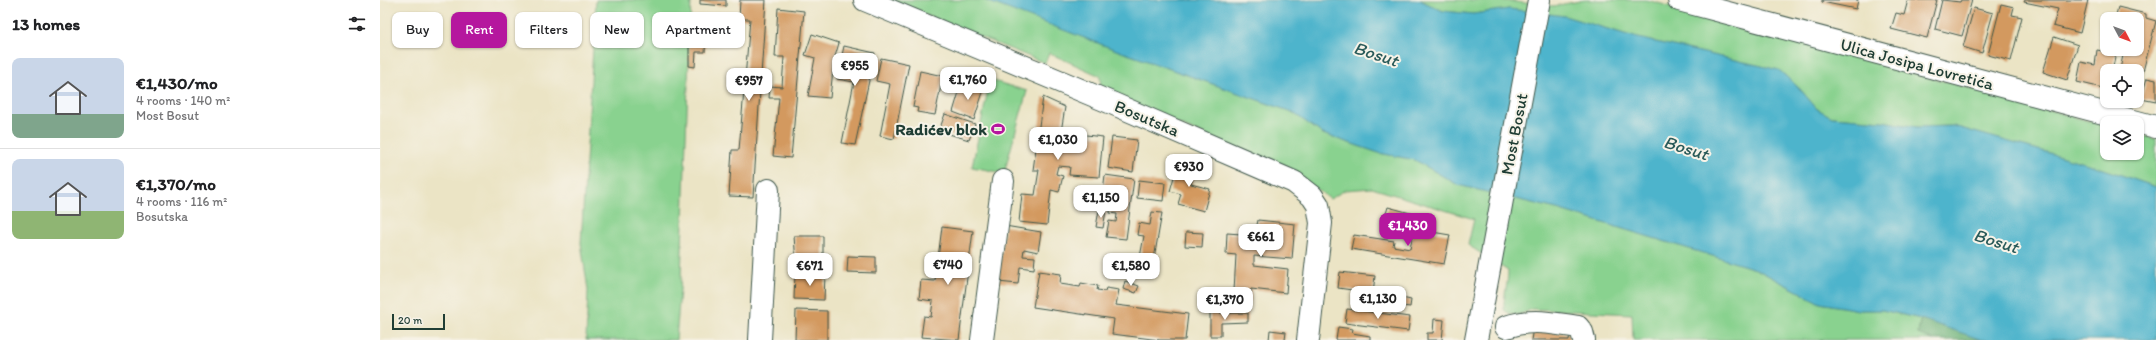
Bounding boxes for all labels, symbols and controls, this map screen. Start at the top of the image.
chip: Buy [392,12,443,48]
chip: Rent [451,12,507,48]
chip: Filters [515,12,582,48]
chip: New [590,12,644,48]
chip: Apartment [652,12,745,48]
north arrow [2100,12,2144,56]
map controls [2100,12,2144,160]
icon: filters [346,13,368,35]
text: 13 homes [12,14,80,34]
street label: Ulica Josipa Lovretića [1838,34,1996,94]
water label: Bosut [1351,37,1403,72]
pin: €955 [831,53,879,87]
text: €955 [841,58,869,73]
button: locate [2100,64,2144,108]
pin: €1,760 [935,67,1001,101]
pin: €957 [725,68,773,102]
text: €1,760 [949,72,987,87]
text: €1,430/mo [136,73,218,93]
text: €957 [735,73,763,88]
icon: home [44,74,92,122]
street label: Most Bosut [1496,92,1532,176]
text: 4 rooms · 140 m² [136,93,230,108]
street label: Bosutska [1112,95,1182,141]
text: Most Bosut [136,108,199,123]
button: layers [2100,116,2144,160]
place label: Radićev blok [895,119,987,139]
sports icon: Radićev blok [990,121,1006,137]
pin: €1,030 [1025,127,1091,161]
water label: Bosut [1661,131,1713,166]
text: €1,030 [1038,132,1078,147]
pin: €930 [1165,154,1213,188]
text: €930 [1174,159,1204,174]
text: €1,370/mo [136,174,216,194]
icon: home [44,175,92,223]
pin: €1,150 [1068,185,1134,219]
text: €1,150 [1082,190,1120,205]
text: 4 rooms · 116 m² [136,194,227,209]
text: Bosutska [136,209,188,224]
pin: €1,430 [1375,213,1441,247]
text: €1,430 [1388,218,1428,233]
pin: €661 [1237,224,1285,258]
water label: Bosut [1971,224,2023,259]
text: €661 [1247,229,1275,244]
pin: €740 [924,252,972,286]
pin: €671 [786,253,834,287]
pin: €1,580 [1098,253,1164,287]
text: €740 [933,257,963,272]
text: €671 [797,258,823,273]
text: €1,580 [1112,258,1150,273]
pin: €1,130 [1345,286,1411,320]
pin: €1,370 [1192,287,1258,321]
text: €1,130 [1359,291,1397,306]
text: €1,370 [1206,292,1244,307]
scale bar [392,312,445,331]
text: 20 m [398,314,422,327]

